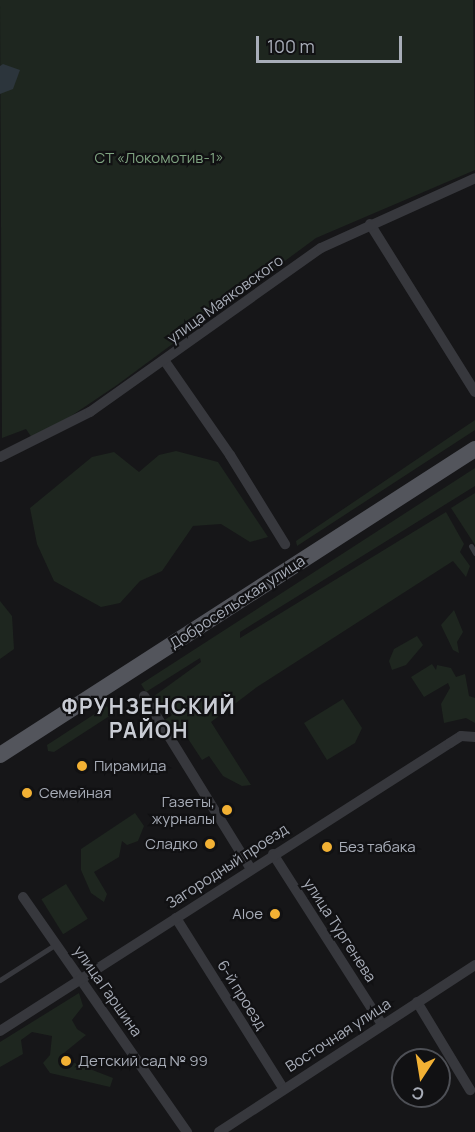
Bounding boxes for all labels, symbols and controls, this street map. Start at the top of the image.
scale bar [259,24,404,62]
text: 100 m [267,34,315,58]
park label: СТ «Локомотив-1» [94,149,224,167]
street label: улица Маяковского [163,251,287,347]
street label: Добросельская улица [166,551,308,653]
district label: ФРУНЗЕНСКИЙ РАЙОН [62,693,236,743]
place label: Пирамида [94,757,166,775]
marker: Пирамида [75,759,89,773]
place label: Семейная [39,784,111,802]
marker: Семейная [20,786,34,800]
place label: Газеты, журналы [152,792,215,827]
marker: Газеты, журналы [220,803,234,817]
street label: Загородный проезд [163,820,291,912]
place label: Сладко [145,835,198,853]
marker: Сладко [203,837,217,851]
place label: Без табака [339,838,416,856]
marker: Без табака [320,840,334,854]
street label: улица Тургенева [300,875,380,985]
place label: Aloe [232,905,263,923]
marker: Aloe [268,907,282,921]
street label: улица Гаршина [70,942,146,1040]
street label: 6-й проезд [214,957,270,1033]
street label: Восточная улица [282,994,394,1076]
north arrow [391,1048,451,1108]
place label: Детский сад № 99 [78,1052,208,1070]
marker: Детский сад № 99 [59,1054,73,1068]
text: С [410,1082,426,1106]

